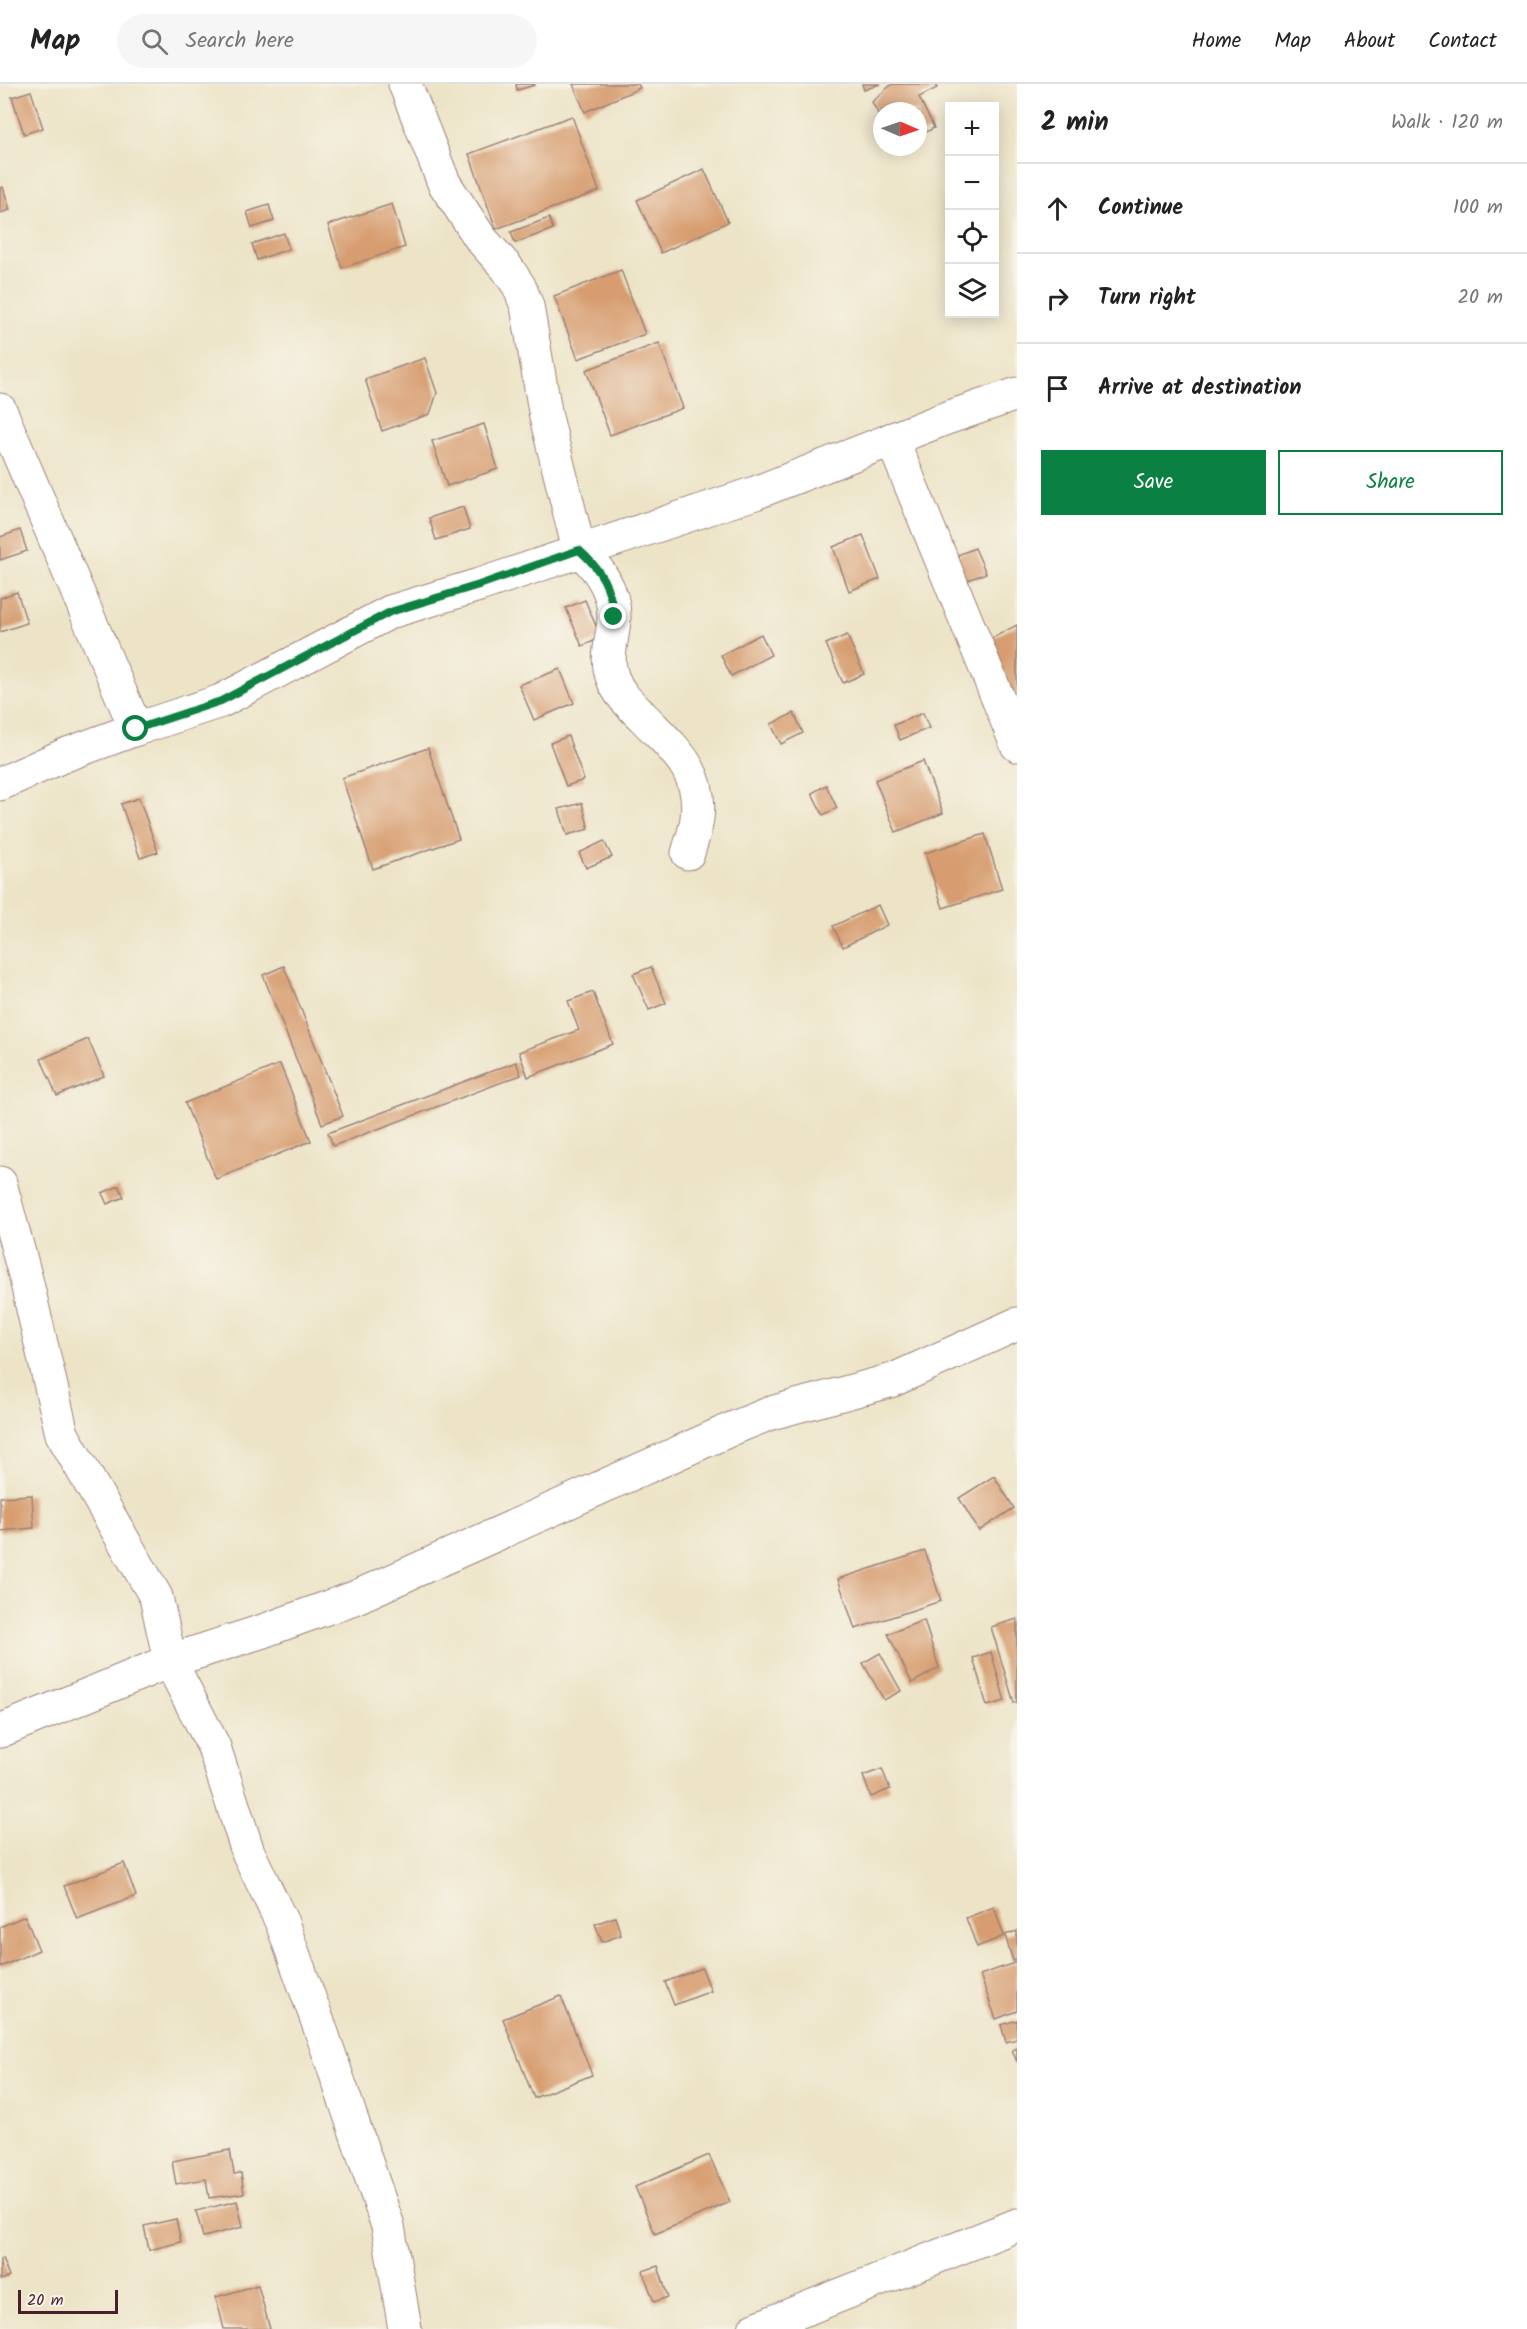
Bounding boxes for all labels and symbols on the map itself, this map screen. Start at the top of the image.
north arrow [873,102,927,156]
route end [600,603,626,629]
route start [122,715,148,741]
scale bar [18,2287,118,2314]

